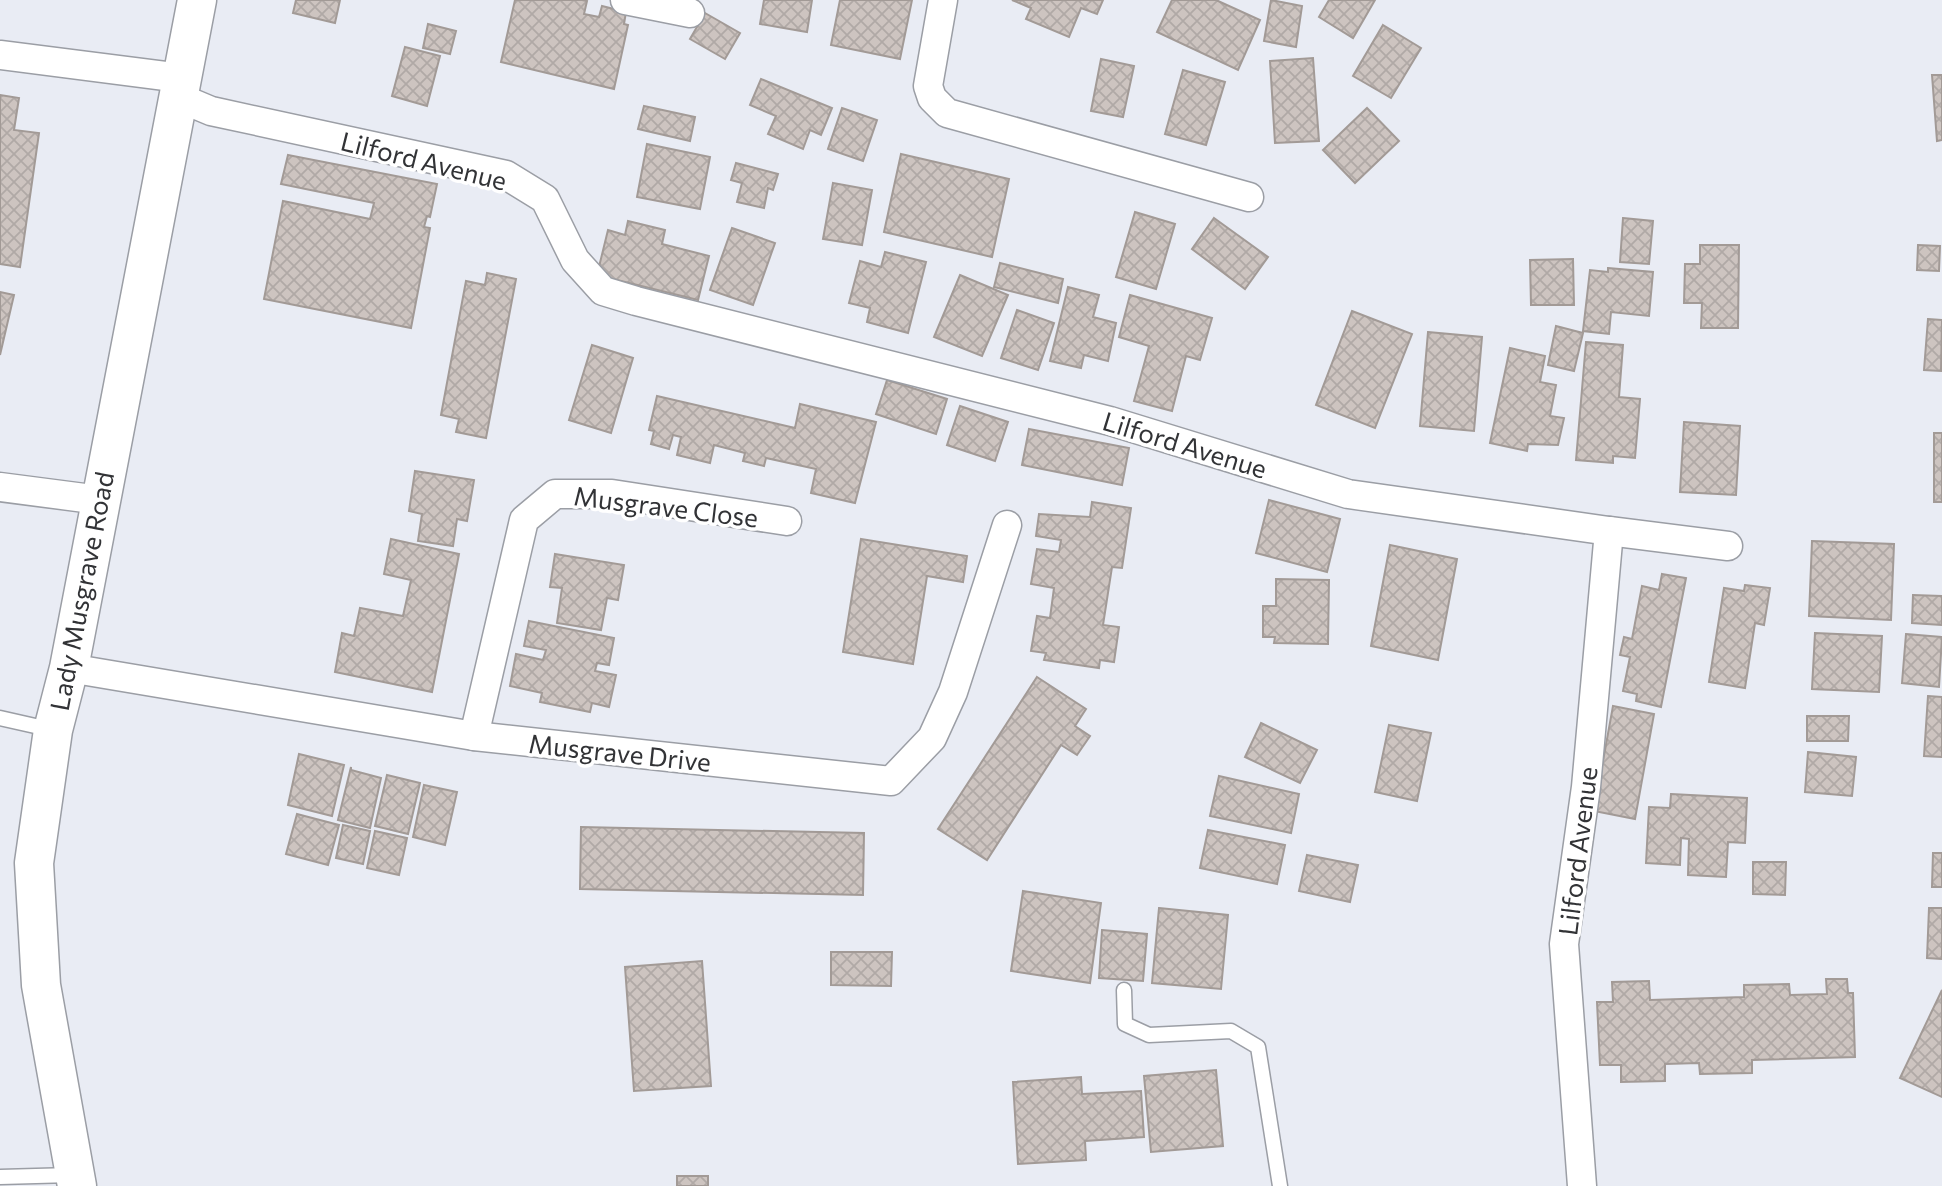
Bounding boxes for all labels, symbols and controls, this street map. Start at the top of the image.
street label: Lilford Avenue [338,124,510,196]
street label: Lilford Avenue [1099,404,1271,484]
street label: Lady Musgrave Road [43,469,119,713]
street label: Musgrave Close [572,479,760,533]
street label: Musgrave Drive [527,727,713,777]
street label: Lilford Avenue [1551,765,1603,937]

